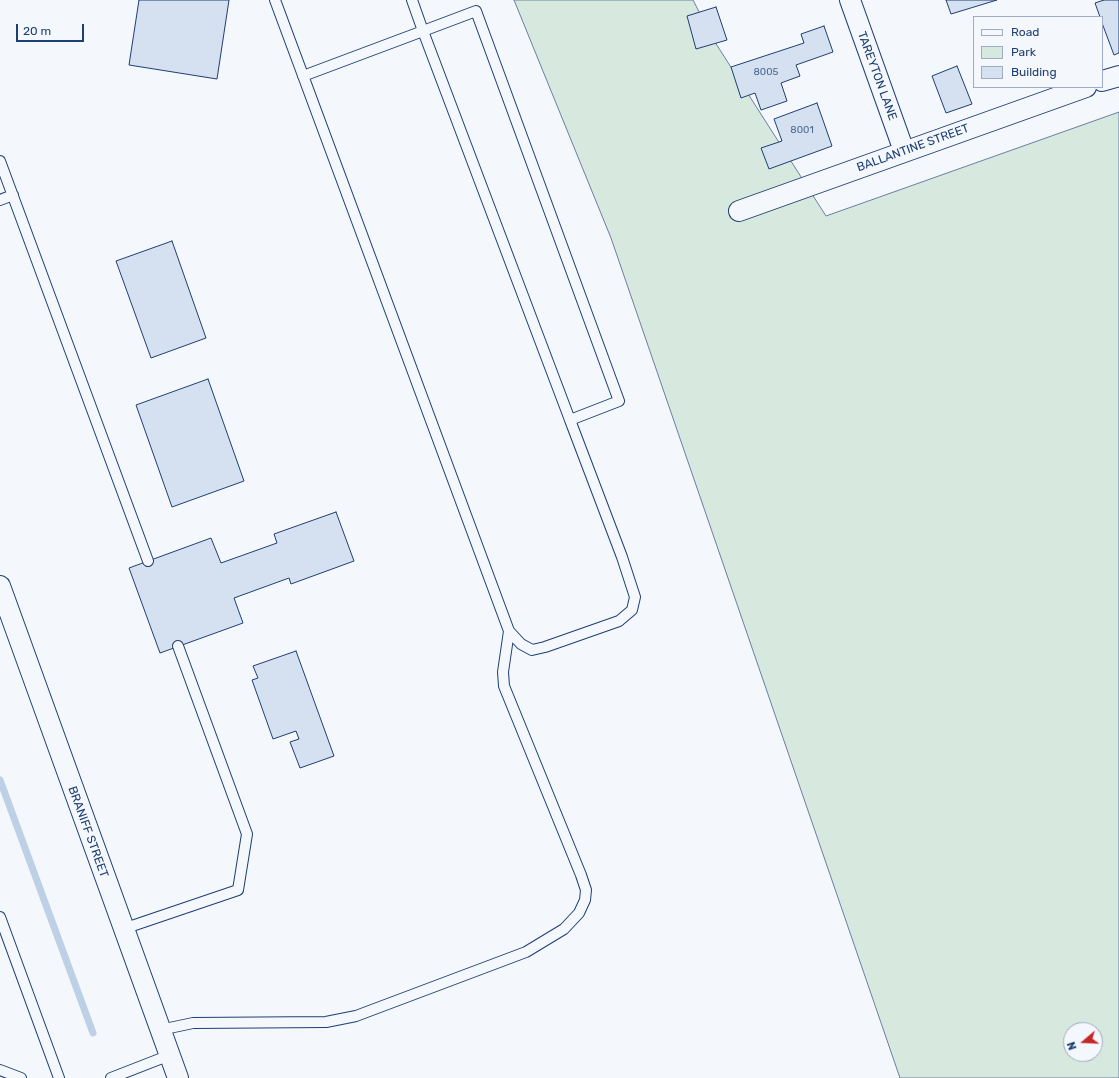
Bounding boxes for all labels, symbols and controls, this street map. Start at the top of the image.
scale bar [18,16,86,42]
legend [973,16,1103,88]
text: 20 m [23,24,51,38]
text: Road [1011,25,1039,39]
street label: TAREYTON LANE [854,30,900,122]
text: Park [1011,45,1036,59]
text: Building [1011,65,1057,79]
house number: 8005 [754,66,778,78]
street label: BALLANTINE STREET [855,121,971,175]
house number: 8001 [790,124,814,136]
street label: BRANIFF STREET [65,784,111,880]
north arrow [1063,1022,1103,1062]
text: N [1065,1040,1080,1052]

